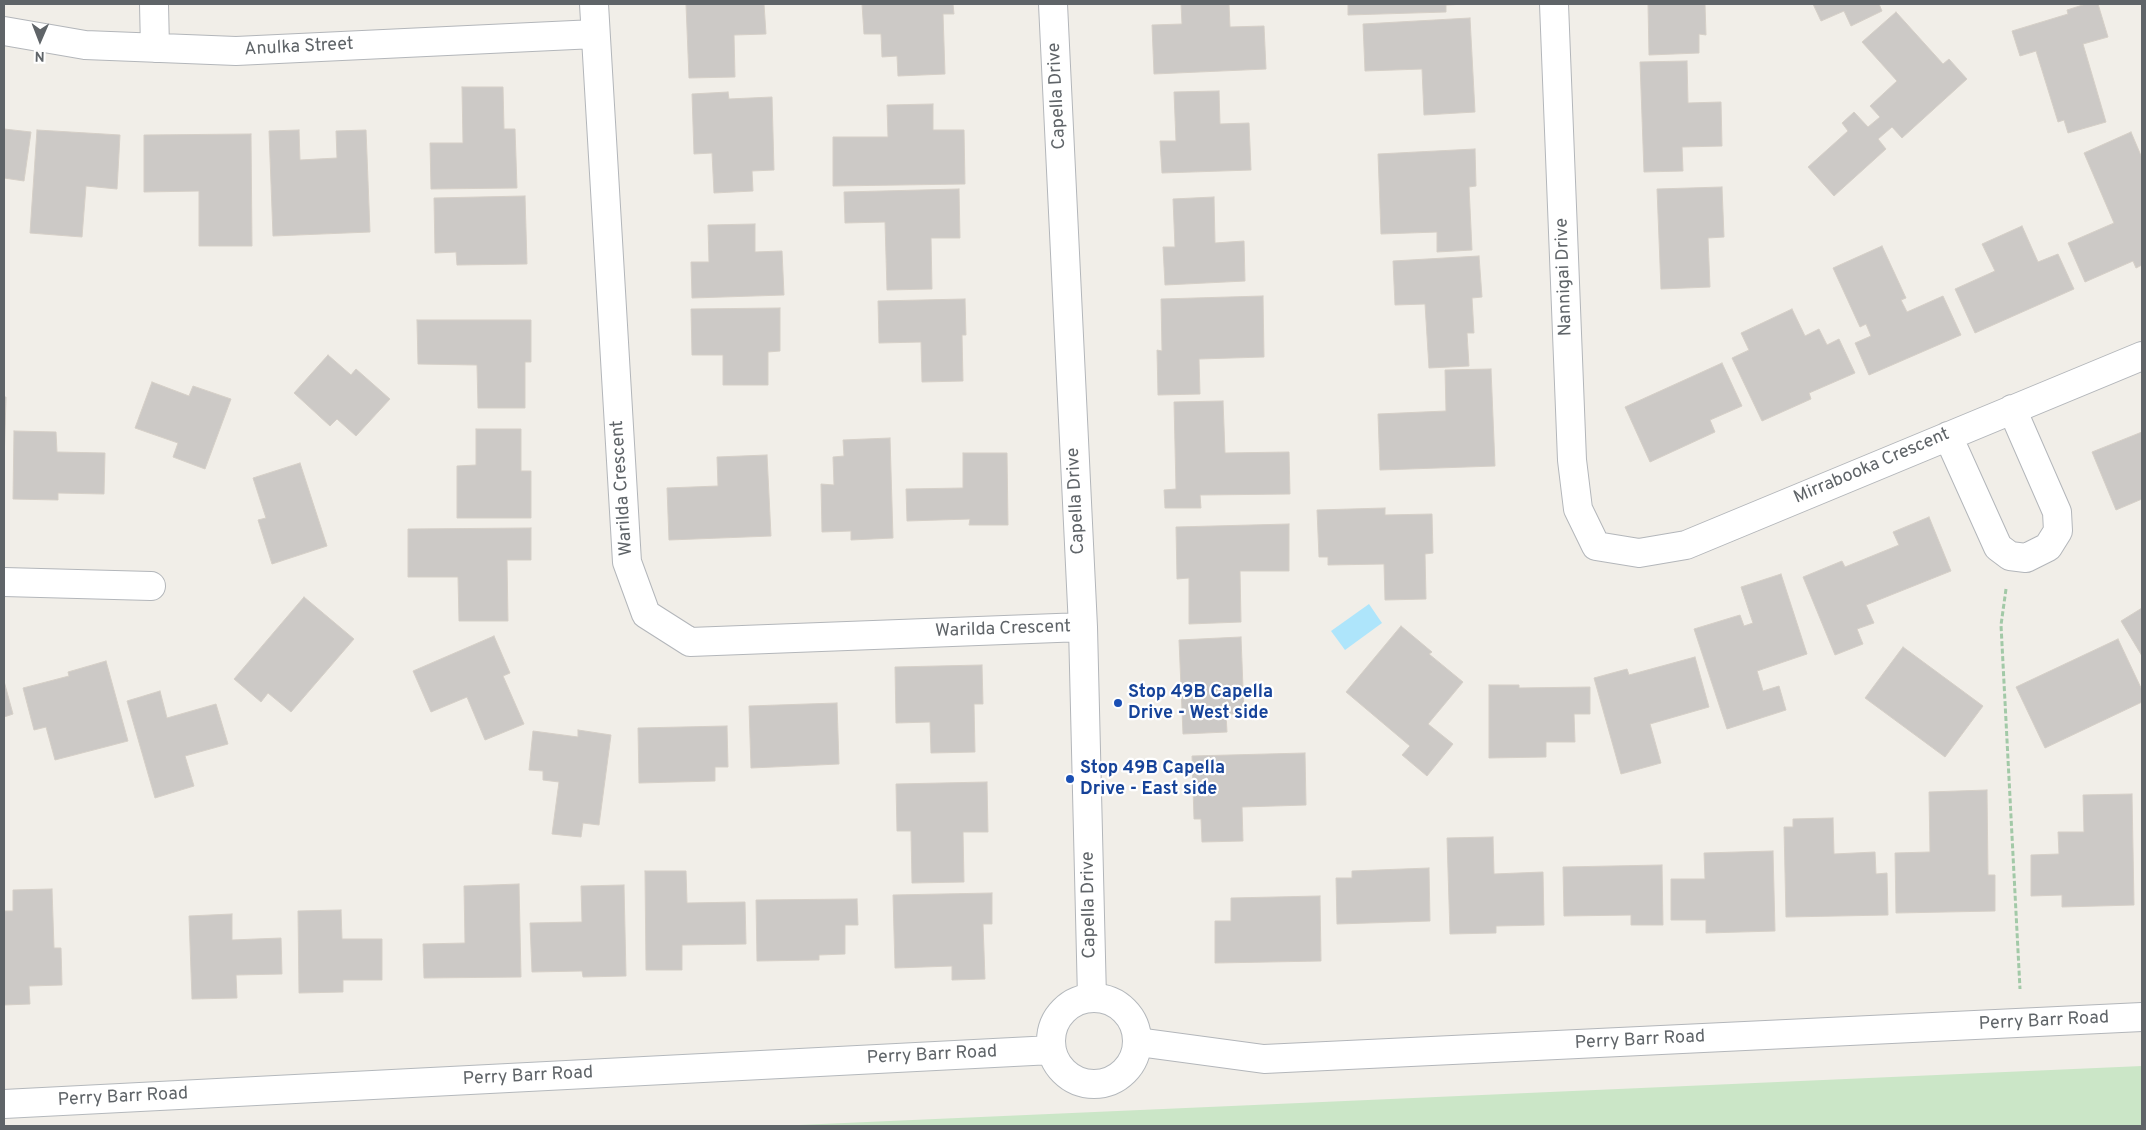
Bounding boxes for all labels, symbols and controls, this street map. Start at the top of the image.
north arrow [15,15,65,65]
street label: Anulka Street [244,34,354,62]
street label: Capella Drive [1044,42,1072,150]
text: N [35,47,45,64]
street label: Nannigai Drive [1552,218,1578,336]
street label: Warilda Crescent [607,419,639,557]
street label: Mirrabooka Crescent [1791,424,1953,510]
street label: Capella Drive [1063,447,1091,555]
street label: Warilda Crescent [935,617,1071,643]
place label: Stop 49B Capella Drive - West side [1128,682,1273,724]
marker: Stop 49B Capella Drive - West side [1112,697,1124,709]
place label: Stop 49B Capella Drive - East side [1080,758,1225,801]
marker: Stop 49B Capella Drive - East side [1064,773,1076,785]
street label: Capella Drive [1078,851,1102,959]
street label: Perry Barr Road [1978,1008,2110,1036]
street label: Perry Barr Road [1574,1027,1706,1055]
street label: Perry Barr Road [866,1042,998,1070]
street label: Perry Barr Road [462,1063,594,1091]
street label: Perry Barr Road [57,1084,189,1112]

